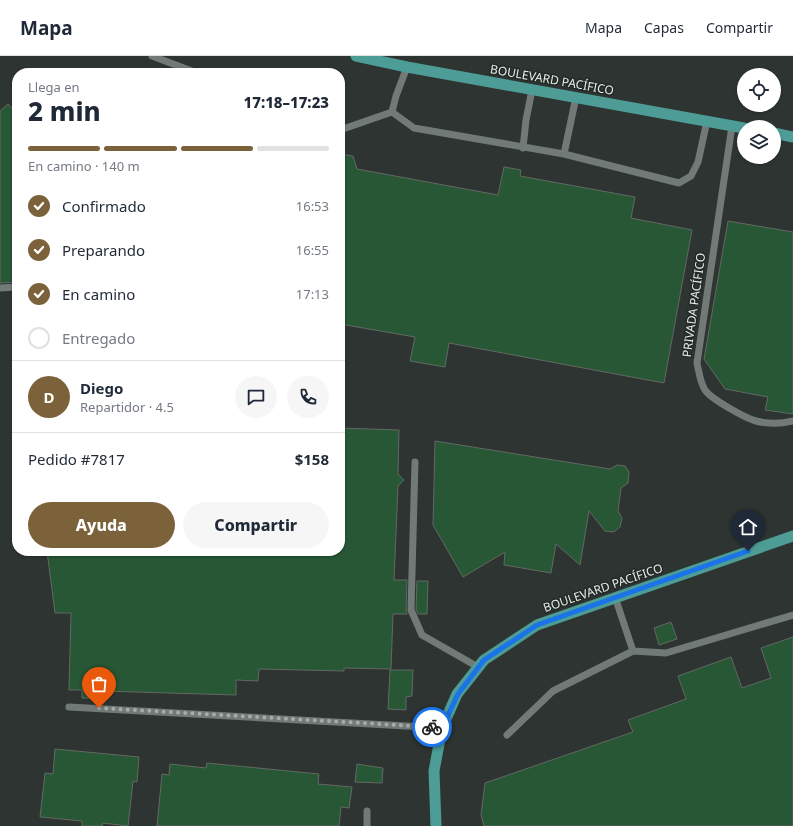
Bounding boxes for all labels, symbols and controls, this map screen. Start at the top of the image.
text: Mapa [20,15,73,41]
text: Mapa [585,18,622,37]
text: Capas [644,18,684,37]
text: Compartir [706,18,773,37]
street label: BOULEVARD PACÍFICO [489,60,615,99]
map controls [737,68,781,164]
button: locate [737,68,781,112]
text: Llega en [28,78,80,96]
text: 17:18–17:23 [244,92,329,112]
text: 2 min [28,93,101,129]
button: layers [737,120,781,164]
text: En camino · 140 m [28,157,140,175]
icon: check [28,195,50,217]
text: Confirmado [62,196,146,216]
text: 16:53 [296,197,329,215]
icon: check [28,239,50,261]
text: Preparando [62,240,145,260]
text: 16:55 [296,241,329,259]
street label: PRIVADA PACÍFICO [678,252,709,358]
icon: check [28,283,50,305]
text: En camino [62,284,135,304]
text: 17:13 [296,285,329,303]
text: Entregado [62,328,135,348]
button: chat [235,376,277,418]
button: phone [287,376,329,418]
text: Diego [80,378,123,398]
text: D [44,387,54,407]
text: Repartidor · 4.5 [80,398,174,416]
text: Pedido #7817 [28,449,125,469]
text: $158 [295,449,329,469]
button: Ayuda [28,502,175,548]
button: Compartir [183,502,329,548]
pin [731,510,765,551]
icon: home [737,516,759,538]
street label: BOULEVARD PACÍFICO [541,559,665,616]
pin [82,667,116,708]
icon: bag [88,673,110,695]
courier [412,707,452,747]
icon: bike [421,716,443,738]

